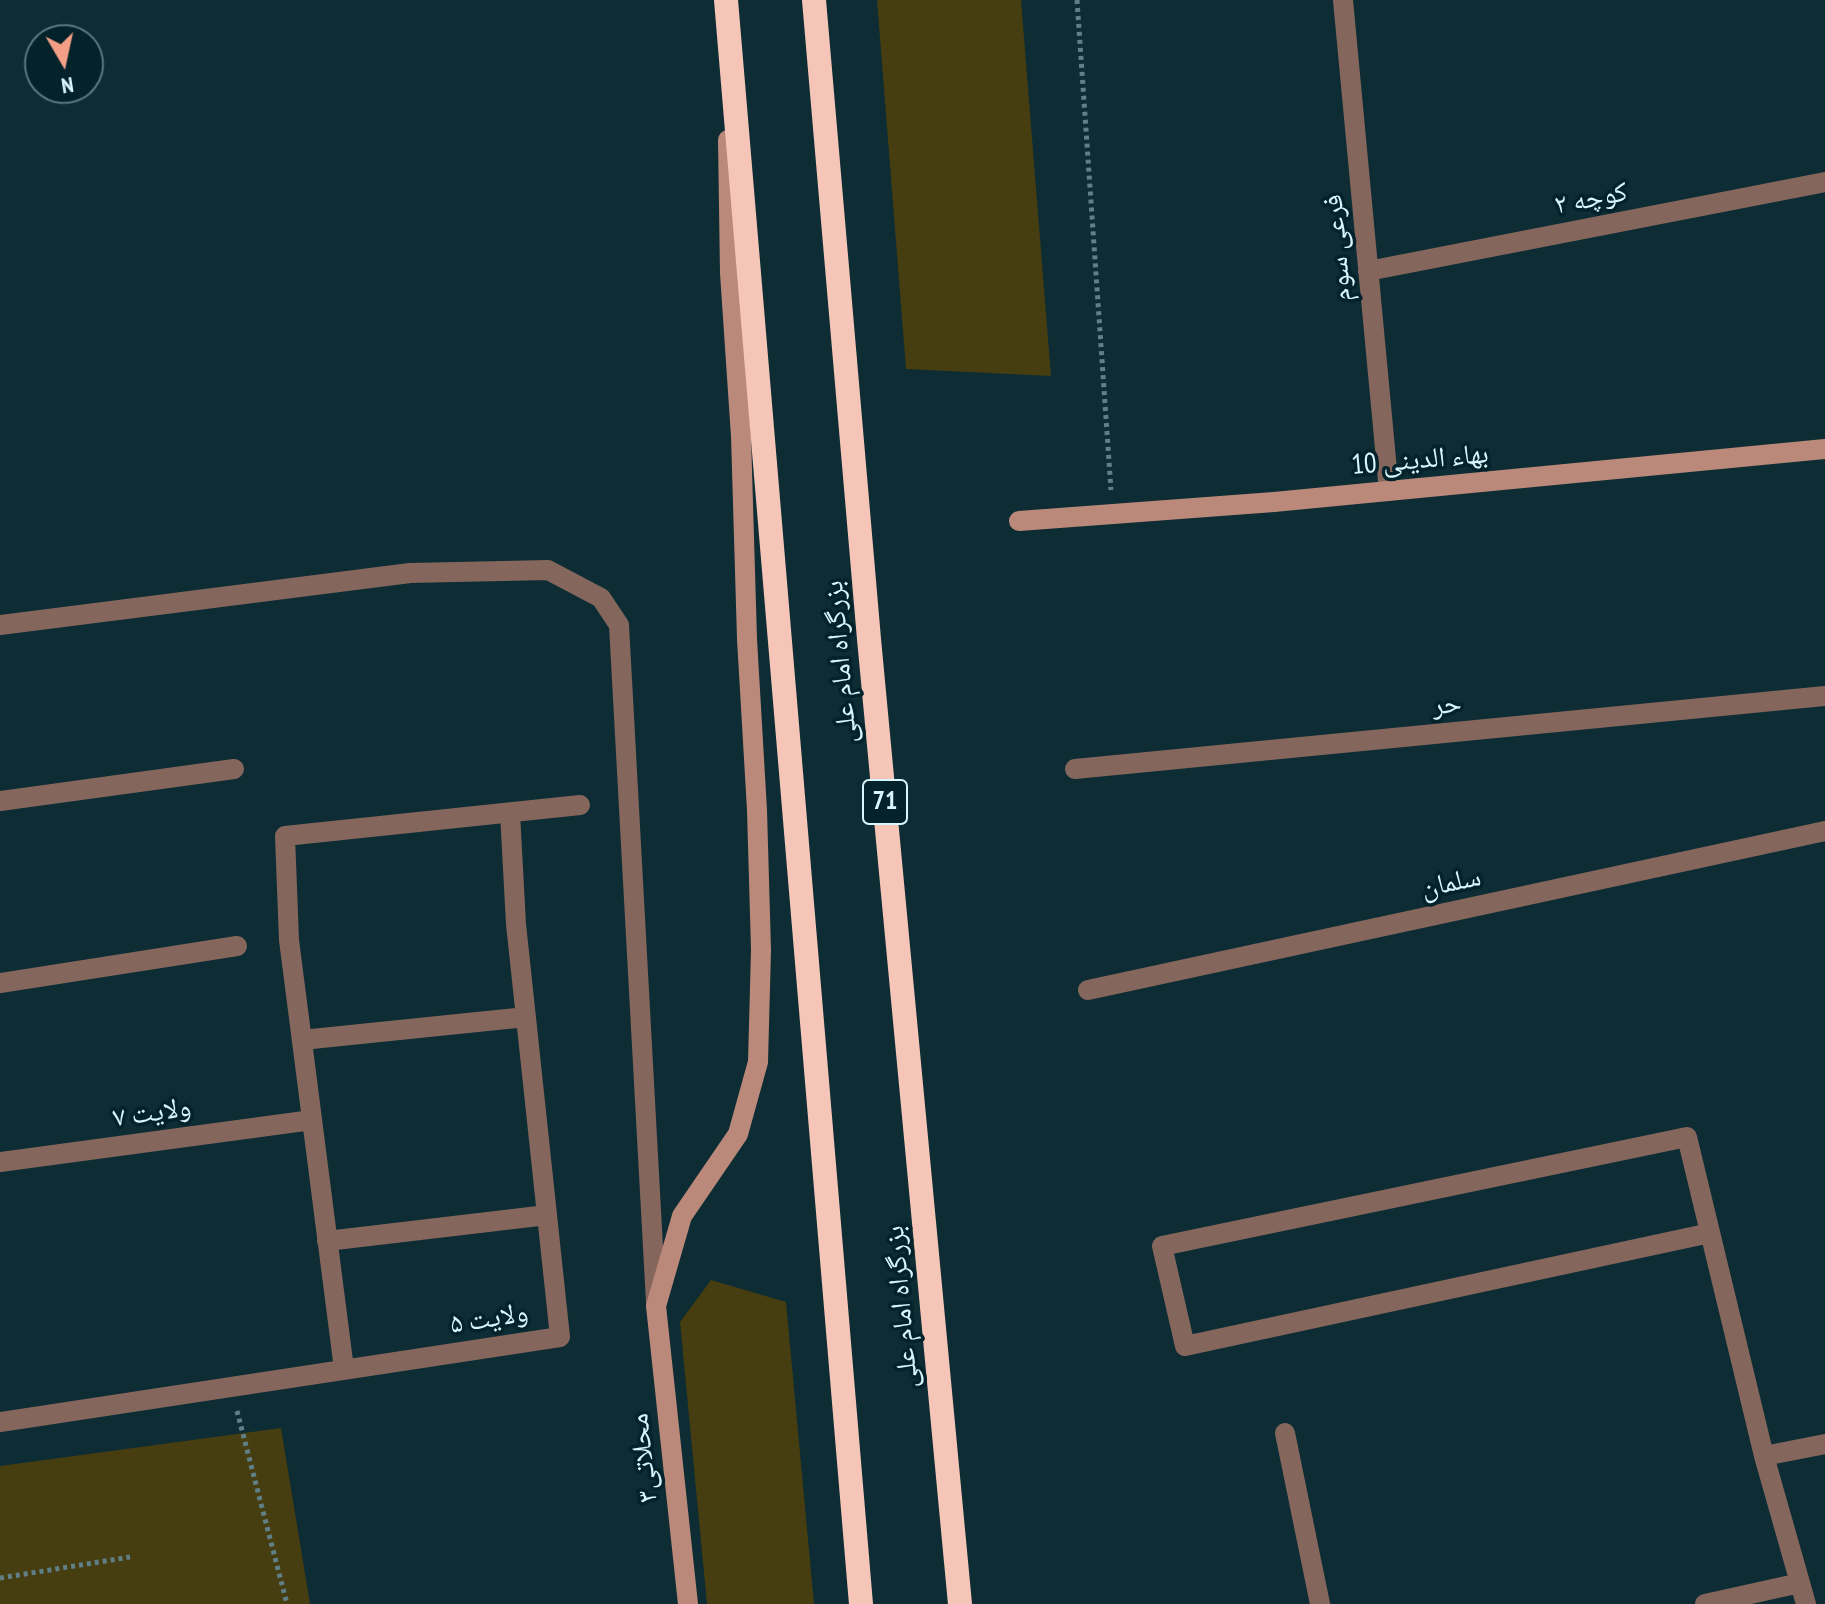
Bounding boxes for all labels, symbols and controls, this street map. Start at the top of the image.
north arrow [24,24,104,104]
text: N [59,71,76,100]
street label: کوچه ۲ [1552,175,1630,223]
street label: فرعی سوم [1317,193,1359,303]
street label: بهاء الدینی 10 [1350,437,1490,483]
street label: بزرگراه امام علی [817,579,865,745]
street label: حر [1431,687,1463,723]
road number: 71 [863,780,907,824]
street label: سلمان [1418,860,1484,906]
street label: ولایت ۷ [111,1091,193,1135]
street label: بزرگراه امام علی [878,1224,926,1390]
street label: ولایت ۵ [448,1296,530,1342]
street label: محلاتی۳ [623,1412,665,1504]

